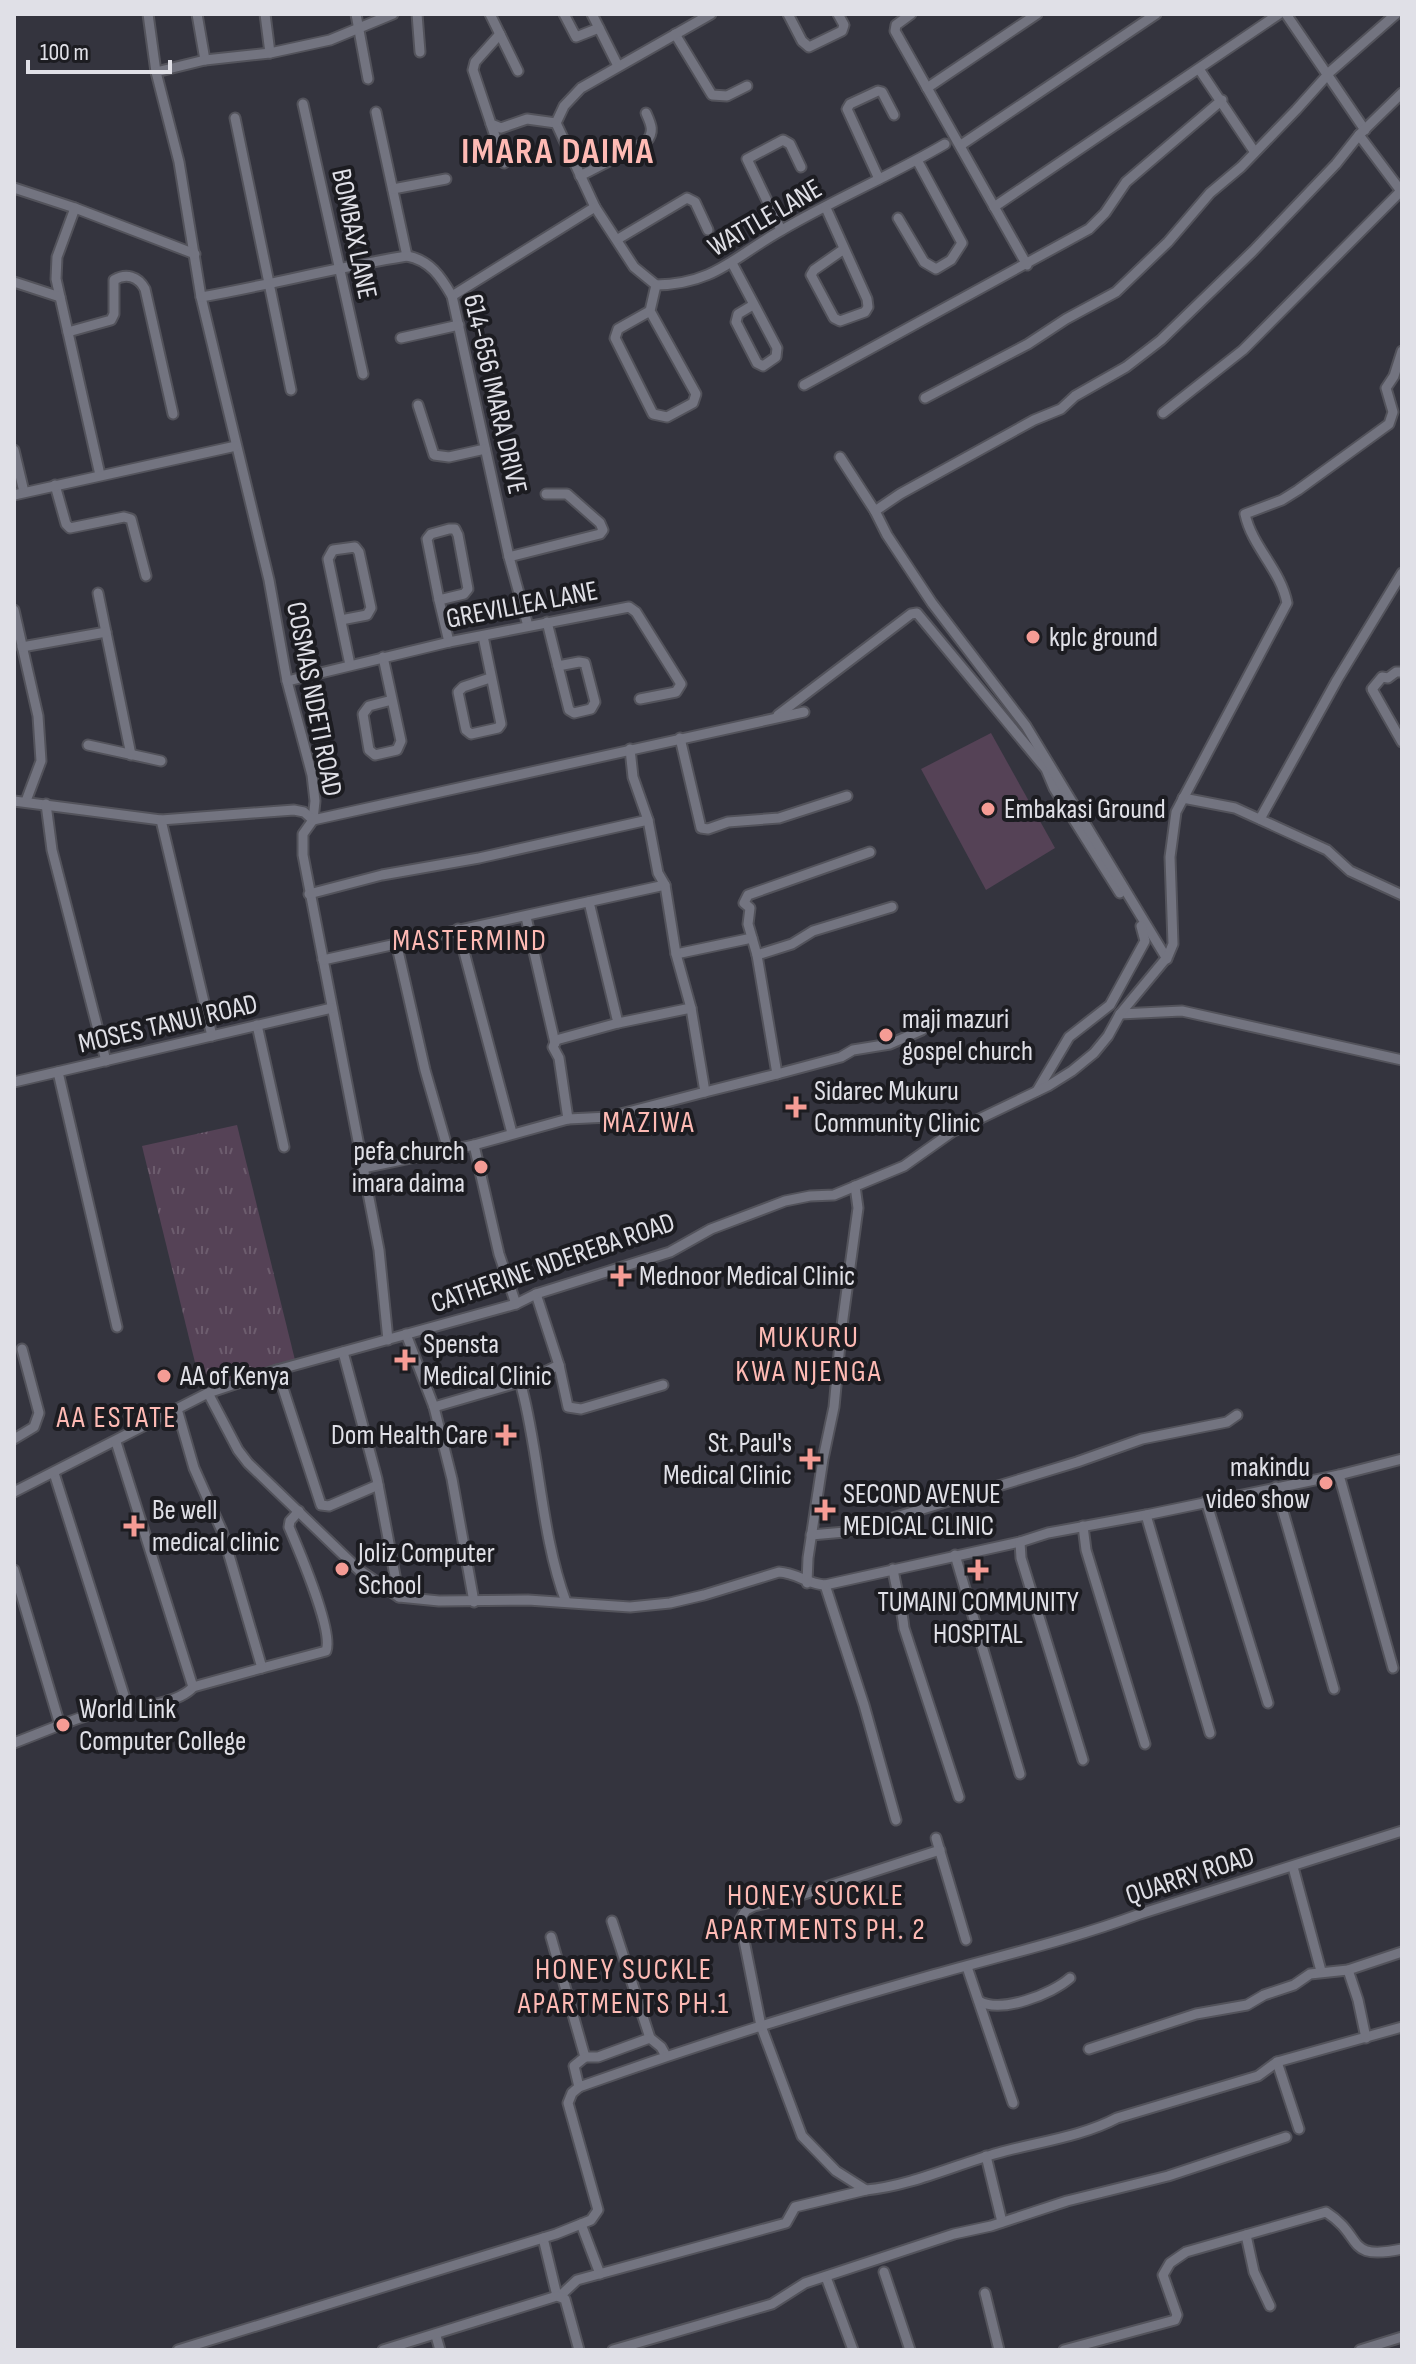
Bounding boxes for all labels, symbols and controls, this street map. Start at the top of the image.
scale bar [28,24,170,74]
text: 100 m [40,38,89,67]
district label: IMARA DAIMA [461,131,655,174]
street label: BOMBAX LANE [324,166,384,302]
street label: WATTLE LANE [702,172,828,264]
street label: 614-656 IMARA DRIVE [456,291,534,497]
street label: GREVILLEA LANE [443,574,601,636]
street label: COSMAS NDETI ROAD [279,599,349,799]
place label: kplc ground [1049,621,1158,654]
marker: kplc ground [1024,628,1042,646]
place label: Embakasi Ground [1004,793,1166,826]
marker: Embakasi Ground [979,800,997,818]
district label: MASTERMIND [392,923,548,959]
street label: MOSES TANUI ROAD [75,987,261,1061]
place label: maji mazuri gospel church [902,1003,1033,1068]
marker: maji mazuri gospel church [877,1026,895,1044]
place label: Sidarec Mukuru Community Clinic [814,1075,981,1140]
marker: Sidarec Mukuru Community Clinic [785,1096,807,1118]
district label: MAZIWA [602,1105,696,1141]
place label: pefa church imara daima [352,1135,465,1200]
marker: pefa church imara daima [472,1158,490,1176]
street label: CATHERINE NDEREBA ROAD [427,1206,679,1320]
place label: Mednoor Medical Clinic [639,1260,855,1293]
marker: Mednoor Medical Clinic [610,1265,632,1287]
district label: MUKURU KWA NJENGA [735,1320,883,1390]
place label: Spensta Medical Clinic [423,1328,552,1393]
marker: Spensta Medical Clinic [394,1349,416,1371]
place label: AA of Kenya [179,1360,289,1393]
marker: AA of Kenya [155,1367,173,1385]
district label: AA ESTATE [56,1400,178,1436]
place label: Dom Health Care [331,1419,488,1452]
marker: Dom Health Care [495,1424,517,1446]
place label: St. Paul's Medical Clinic [663,1427,792,1492]
marker: St. Paul's Medical Clinic [799,1448,821,1470]
place label: makindu video show [1206,1451,1310,1516]
marker: makindu video show [1317,1474,1335,1492]
place label: SECOND AVENUE MEDICAL CLINIC [843,1478,1001,1543]
place label: Be well medical clinic [152,1494,280,1559]
marker: SECOND AVENUE MEDICAL CLINIC [814,1499,836,1521]
marker: Be well medical clinic [123,1515,145,1537]
place label: Joliz Computer School [357,1537,495,1602]
marker: TUMAINI COMMUNITY HOSPITAL [967,1559,989,1581]
marker: Joliz Computer School [333,1560,351,1578]
place label: TUMAINI COMMUNITY HOSPITAL [877,1586,1079,1651]
place label: World Link Computer College [79,1693,246,1758]
marker: World Link Computer College [54,1716,72,1734]
street label: QUARRY ROAD [1122,1840,1258,1912]
district label: HONEY SUCKLE APARTMENTS PH. 2 [704,1878,927,1948]
district label: HONEY SUCKLE APARTMENTS PH.1 [517,1952,730,2022]

